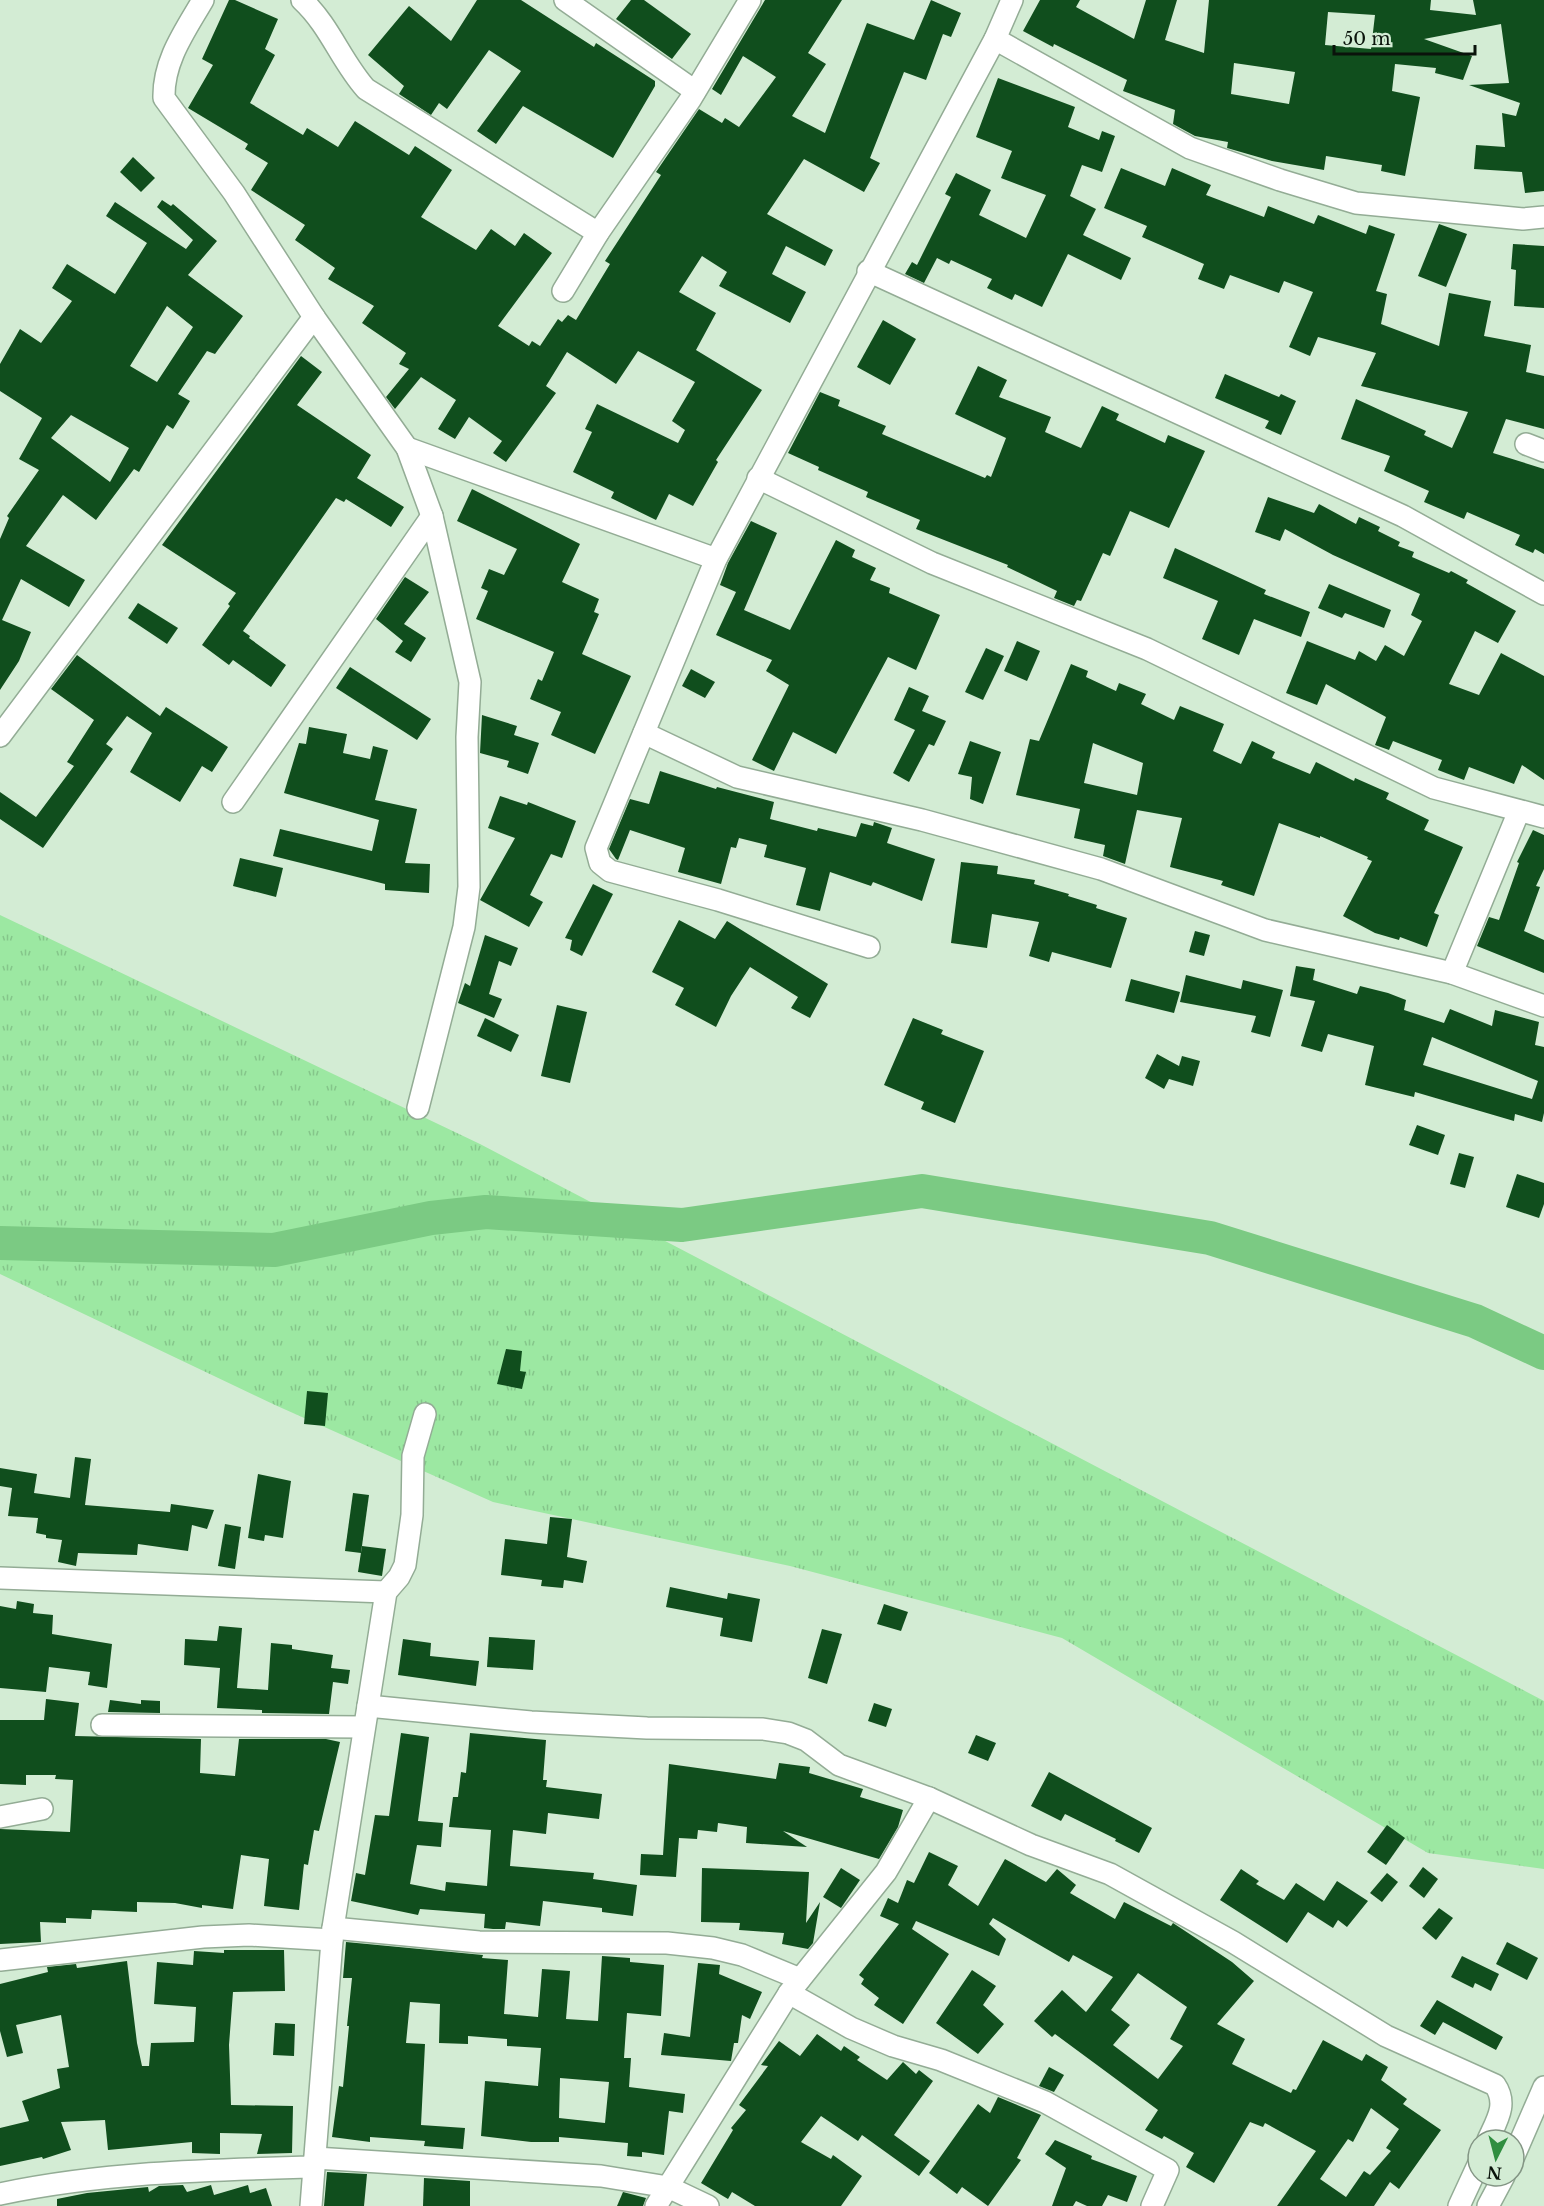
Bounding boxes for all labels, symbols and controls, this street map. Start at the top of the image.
scale bar [1334,18,1475,56]
text: 50 m [1343,28,1391,50]
north arrow [1466,2128,1526,2188]
text: N [1486,2162,1503,2184]

